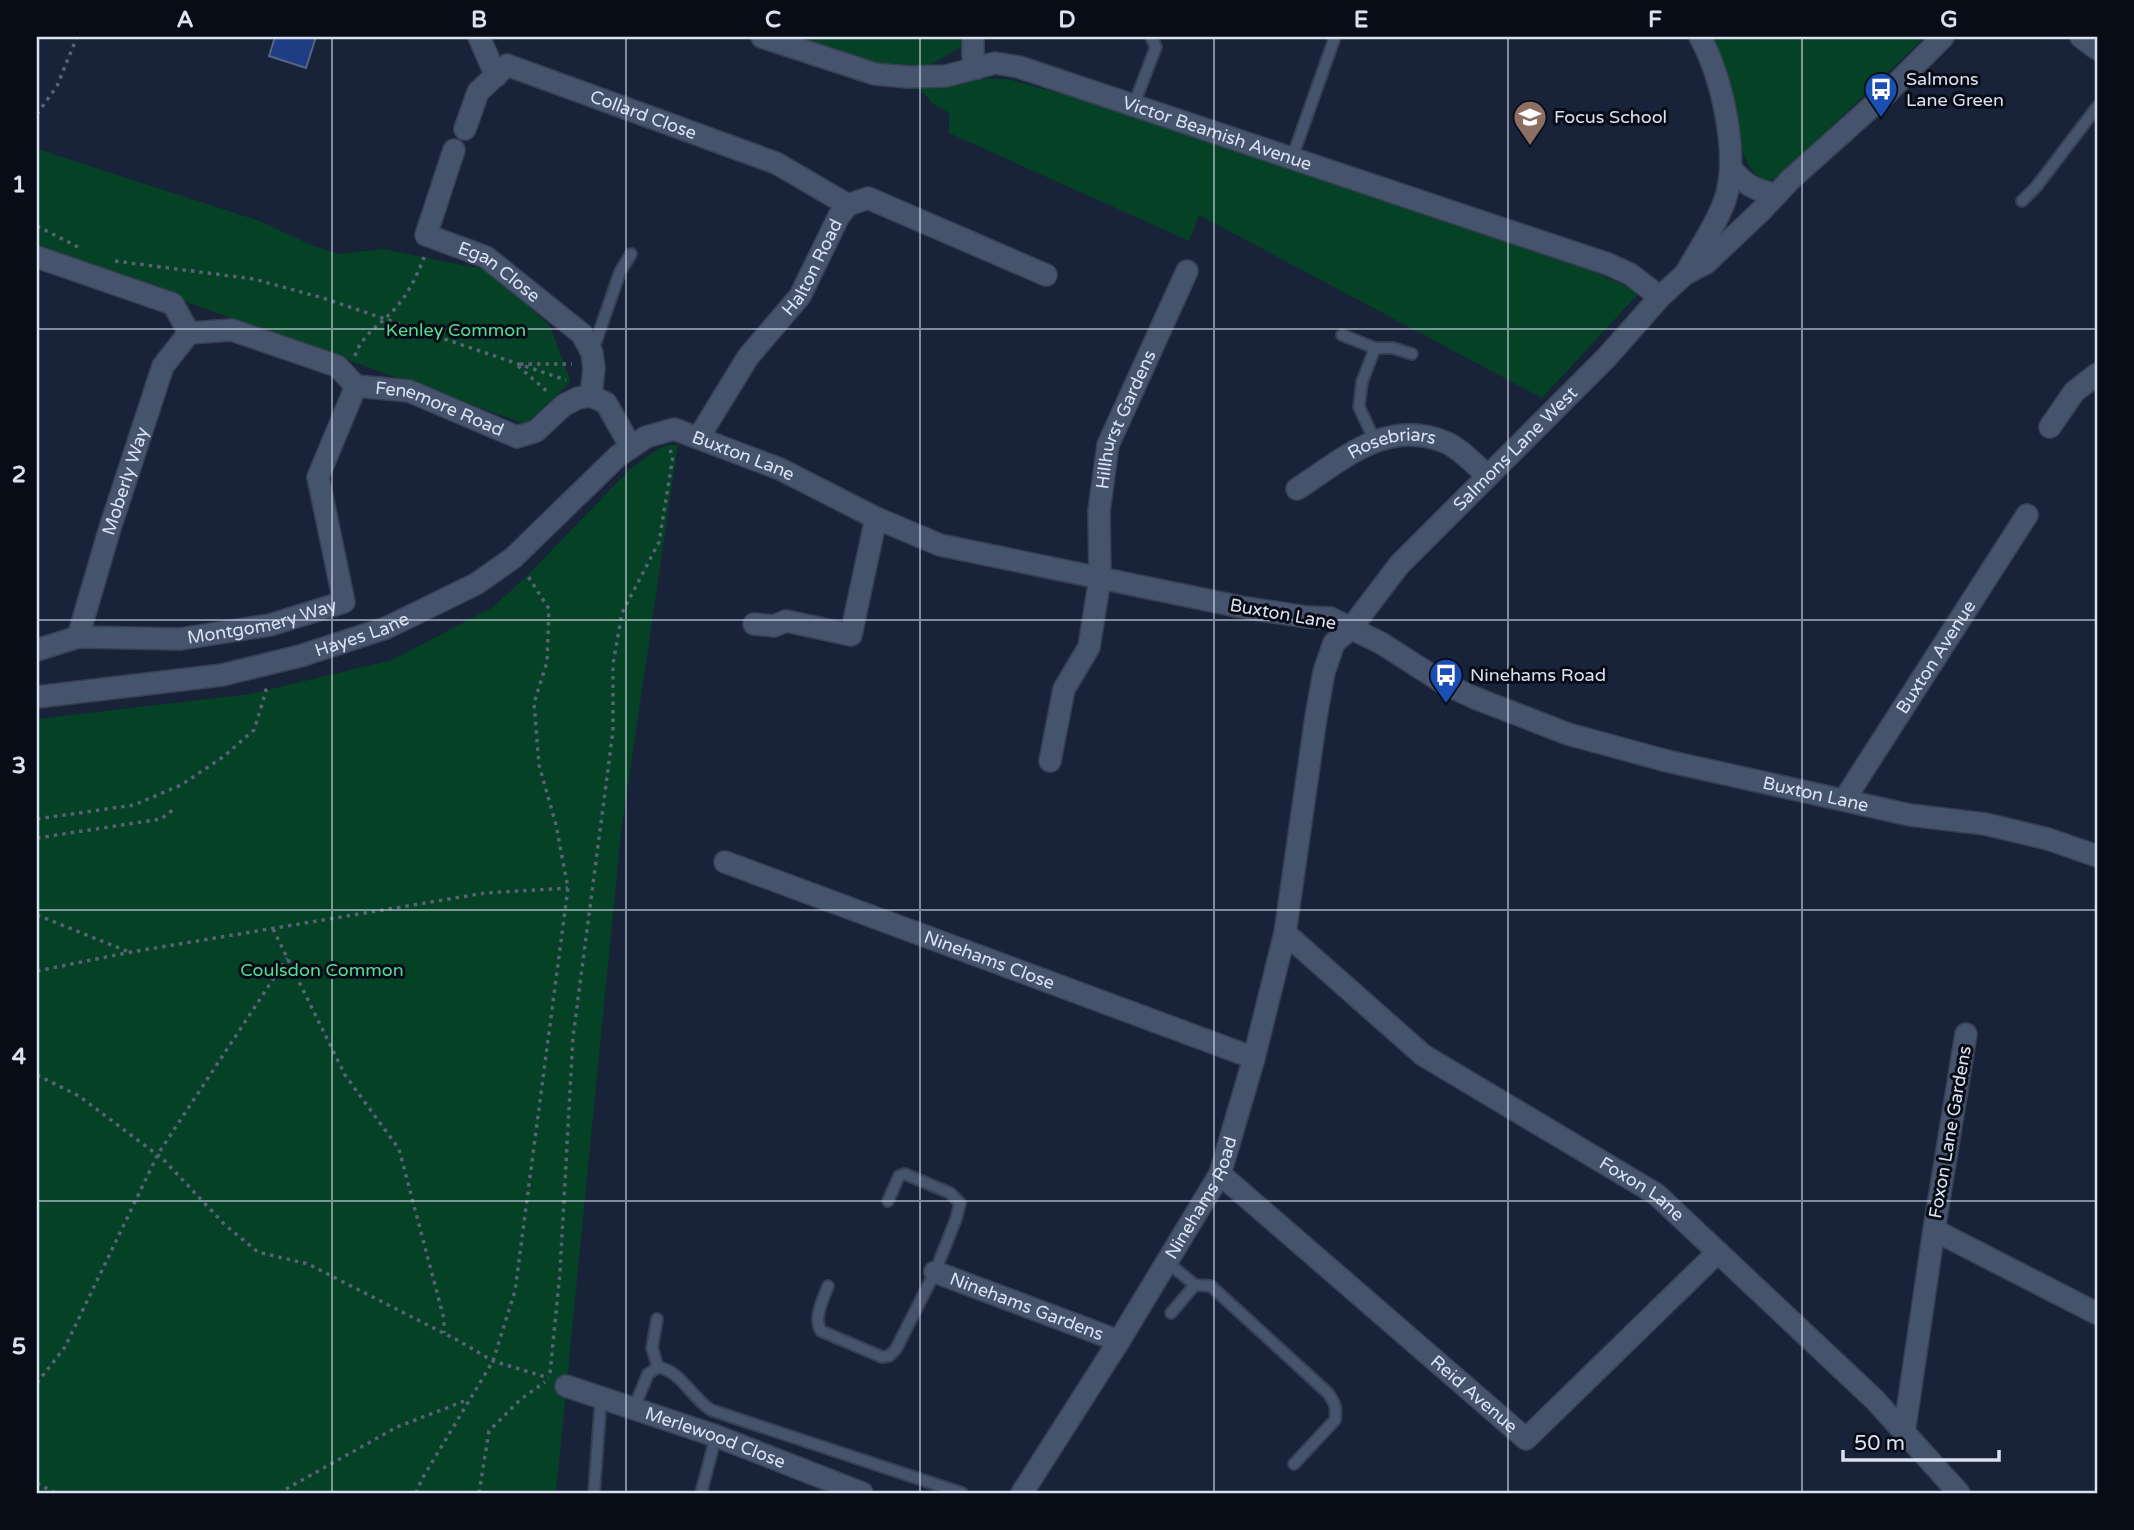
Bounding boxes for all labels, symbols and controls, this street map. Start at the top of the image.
text: A [176,6,194,34]
text: B [471,6,487,34]
text: C [765,6,781,34]
text: D [1058,6,1076,34]
text: E [1354,6,1368,34]
text: F [1648,6,1662,34]
text: G [1940,6,1958,34]
place label: Salmons Lane Green [1906,68,2004,111]
bus stop icon: Salmons Lane Green [1862,70,1900,119]
street label: Collard Close [587,85,700,144]
street label: Victor Beamish Avenue [1120,91,1315,175]
school or university icon: Focus School [1511,98,1549,147]
place label: Focus School [1554,106,1667,128]
text: 1 [12,171,26,199]
street label: Halton Road [777,215,847,320]
street label: Egan Close [455,237,545,307]
park label: Kenley Common [386,319,526,341]
street label: Hillhurst Gardens [1091,347,1161,490]
street label: Fenemore Road [374,377,507,441]
street label: Salmons Lane West [1448,382,1582,516]
street label: Moberly Way [97,424,153,538]
street label: Rosebriars [1344,424,1439,464]
street label: Buxton Lane [689,426,798,486]
text: 2 [12,461,26,489]
street label: Montgomery Way [186,594,340,649]
street label: Buxton Lane [1228,594,1338,634]
street label: Buxton Avenue [1891,596,1980,718]
street label: Hayes Lane [312,608,413,661]
bus stop icon: Ninehams Road [1427,656,1465,705]
place label: Ninehams Road [1470,664,1606,686]
text: 3 [12,752,26,780]
street label: Buxton Lane [1761,772,1871,816]
street label: Ninehams Close [921,926,1058,994]
park label: Coulsdon Common [240,959,404,981]
text: 4 [12,1043,27,1071]
street label: Foxon Lane Gardens [1924,1044,1976,1220]
street label: Ninehams Road [1160,1134,1241,1263]
street label: Foxon Lane [1596,1152,1689,1226]
street label: Ninehams Gardens [947,1268,1107,1345]
text: 5 [12,1333,26,1361]
street label: Reid Avenue [1426,1350,1522,1438]
street label: Merlewood Close [642,1402,789,1473]
scale bar [1843,1418,1999,1462]
text: 50 m [1854,1431,1905,1456]

